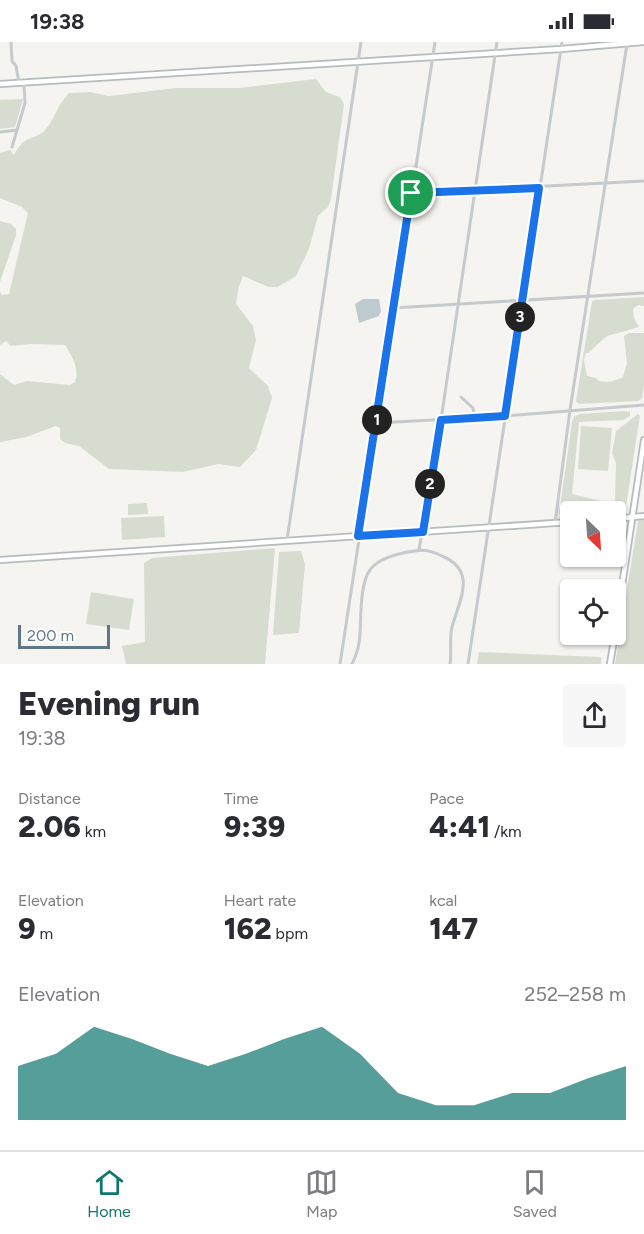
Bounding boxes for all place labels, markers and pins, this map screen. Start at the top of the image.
pin [385,167,436,218]
pin: 3 [505,302,535,332]
pin: 1 [362,405,392,435]
pin: 2 [415,469,445,499]

